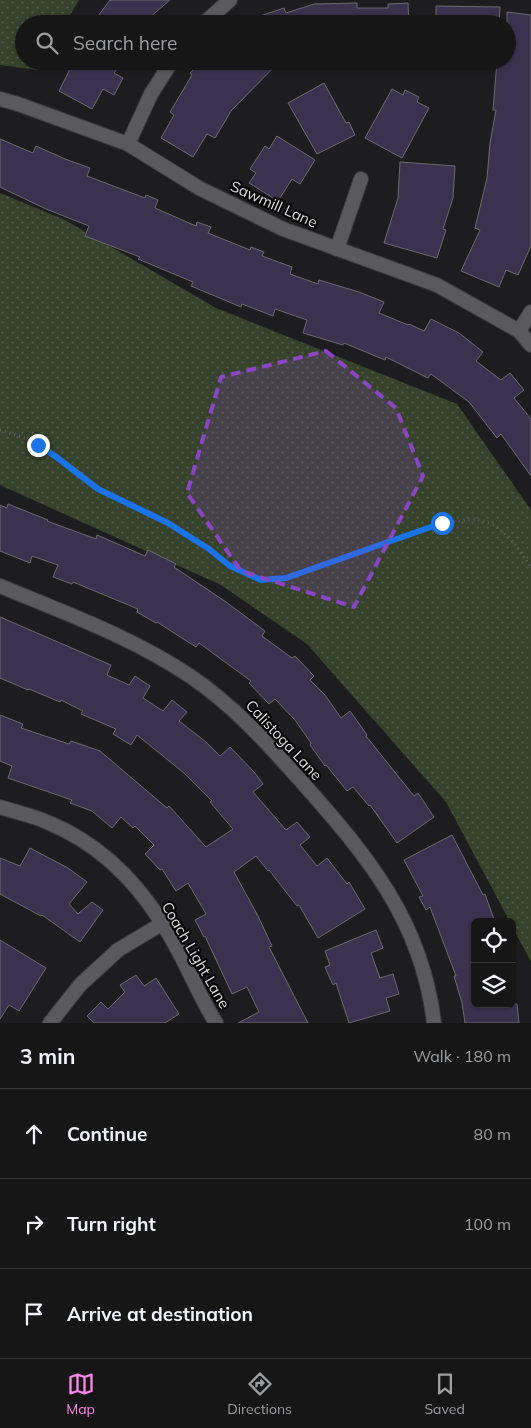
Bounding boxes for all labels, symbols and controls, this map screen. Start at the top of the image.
search box [15,15,516,70]
icon: search [33,29,61,57]
text: Search here [73,31,177,55]
street label: Sawmill Lane [228,176,320,232]
route end [27,434,50,457]
route start [431,512,454,535]
street label: Calistoga Lane [242,696,326,784]
street label: Coach Light Lane [158,898,234,1012]
map controls [471,918,516,1008]
button: locate [471,918,516,963]
button: layers [471,963,516,1008]
text: 3 min [20,1043,75,1069]
text: Walk · 180 m [413,1046,511,1066]
icon: ahead [20,1120,48,1148]
text: Continue [67,1122,147,1146]
text: 80 m [474,1124,511,1144]
icon: right [20,1210,48,1238]
text: Turn right [67,1212,156,1236]
text: 100 m [464,1214,511,1234]
icon: arrive [20,1300,48,1328]
text: Arrive at destination [67,1302,253,1326]
tab: Map [66,1370,95,1418]
tab: Directions [227,1370,292,1418]
tab: Saved [424,1370,465,1418]

